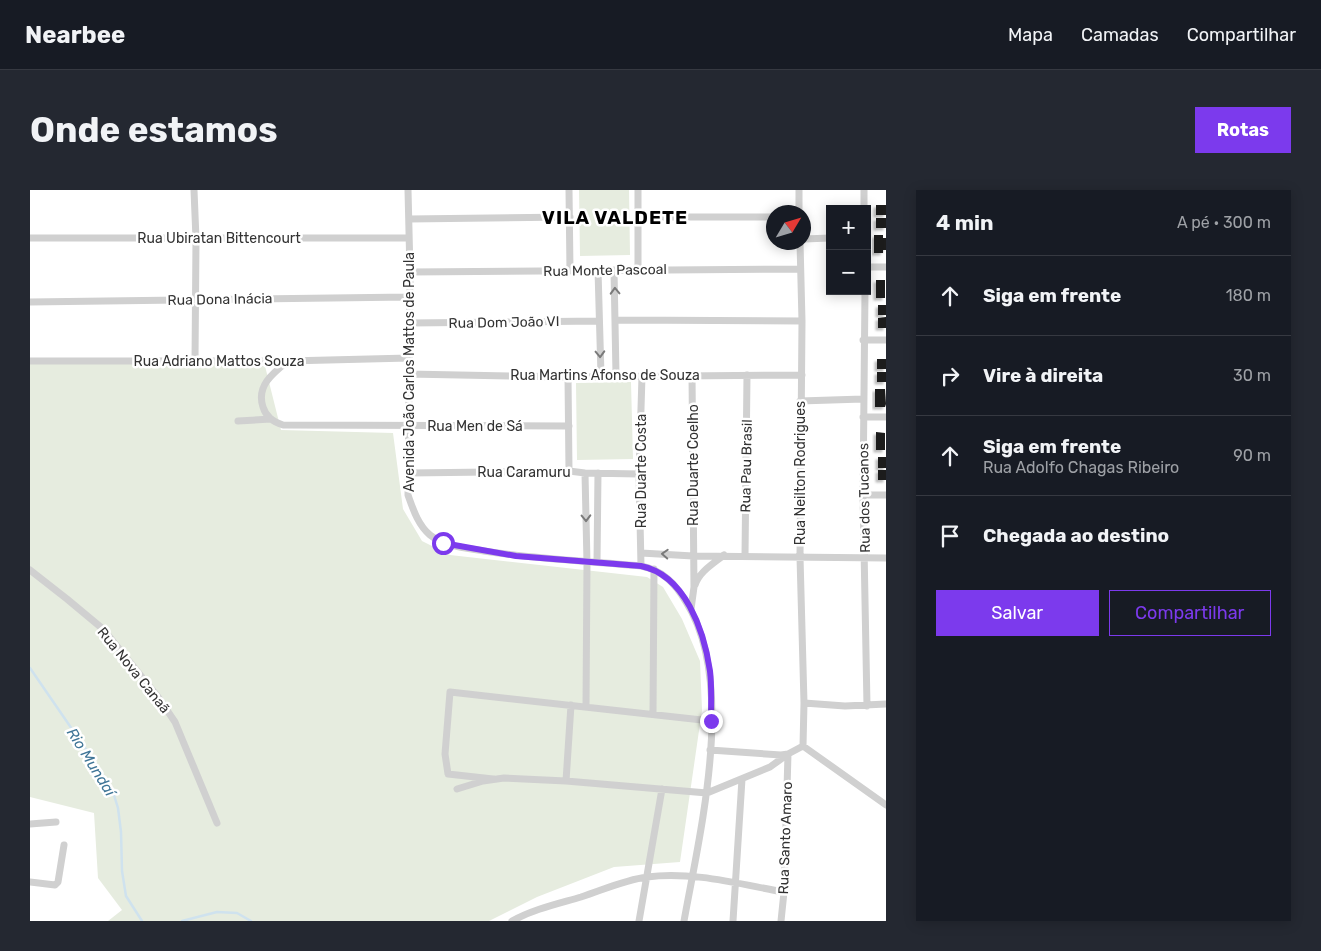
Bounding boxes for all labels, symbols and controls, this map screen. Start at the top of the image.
text: Nearbee [25,21,125,49]
text: Mapa [1008,24,1053,46]
text: Camadas [1081,24,1159,46]
text: Compartilhar [1187,24,1296,46]
button: Rotas [1195,107,1291,153]
text: Onde estamos [30,109,278,151]
north arrow [766,205,811,250]
map controls [826,205,871,295]
button: + [826,205,871,250]
district label: VILA VALDETE [542,206,688,229]
text: 4 min [936,210,994,235]
text: A pé · 300 m [1177,213,1271,232]
street label: Rua Ubiratan Bittencourt [137,230,301,247]
button: − [826,250,871,295]
street label: Avenida João Carlos Mattos de Paula [401,252,418,492]
street label: Rua Monte Pascoal [543,261,667,280]
icon: ahead [936,282,964,310]
text: Siga em frente [983,284,1121,307]
text: 180 m [1226,286,1271,305]
one-way arrow [609,287,620,295]
street label: Rua Dona Inácia [167,290,273,309]
street label: Rua Dom João VI [448,313,560,332]
one-way arrow [595,350,605,358]
street label: Rua Adriano Mattos Souza [134,353,304,370]
icon: right [936,362,964,390]
text: Vire à direita [983,364,1103,387]
text: 30 m [1233,366,1271,385]
street label: Rua Martins Afonso de Souza [510,367,700,384]
street label: Rua Neilton Rodrigues [792,401,809,545]
street label: Rua Duarte Coelho [685,404,702,526]
street label: Rua Duarte Costa [633,414,650,528]
street label: Rua Men de Sá [427,418,523,435]
street label: Rua Pau Brasil [737,419,756,513]
text: Siga em frente [983,435,1121,458]
icon: ahead [936,442,964,470]
street label: Rua dos Tucanos [855,443,874,553]
text: 90 m [1233,446,1271,465]
text: Rua Adolfo Chagas Ribeiro [983,458,1179,477]
street label: Rua Caramuru [477,464,571,481]
one-way arrow [581,514,591,522]
icon: arrive [936,522,964,550]
text: Chegada ao destino [983,524,1169,547]
route start [432,532,455,555]
one-way arrow [661,549,669,560]
button: Salvar [936,590,1099,636]
button: Compartilhar [1109,590,1271,636]
street label: Rua Nova Canaã [94,624,174,717]
route end [700,710,723,733]
water label: Rio Mundaí [63,724,120,802]
street label: Rua Santo Amaro [775,781,796,895]

